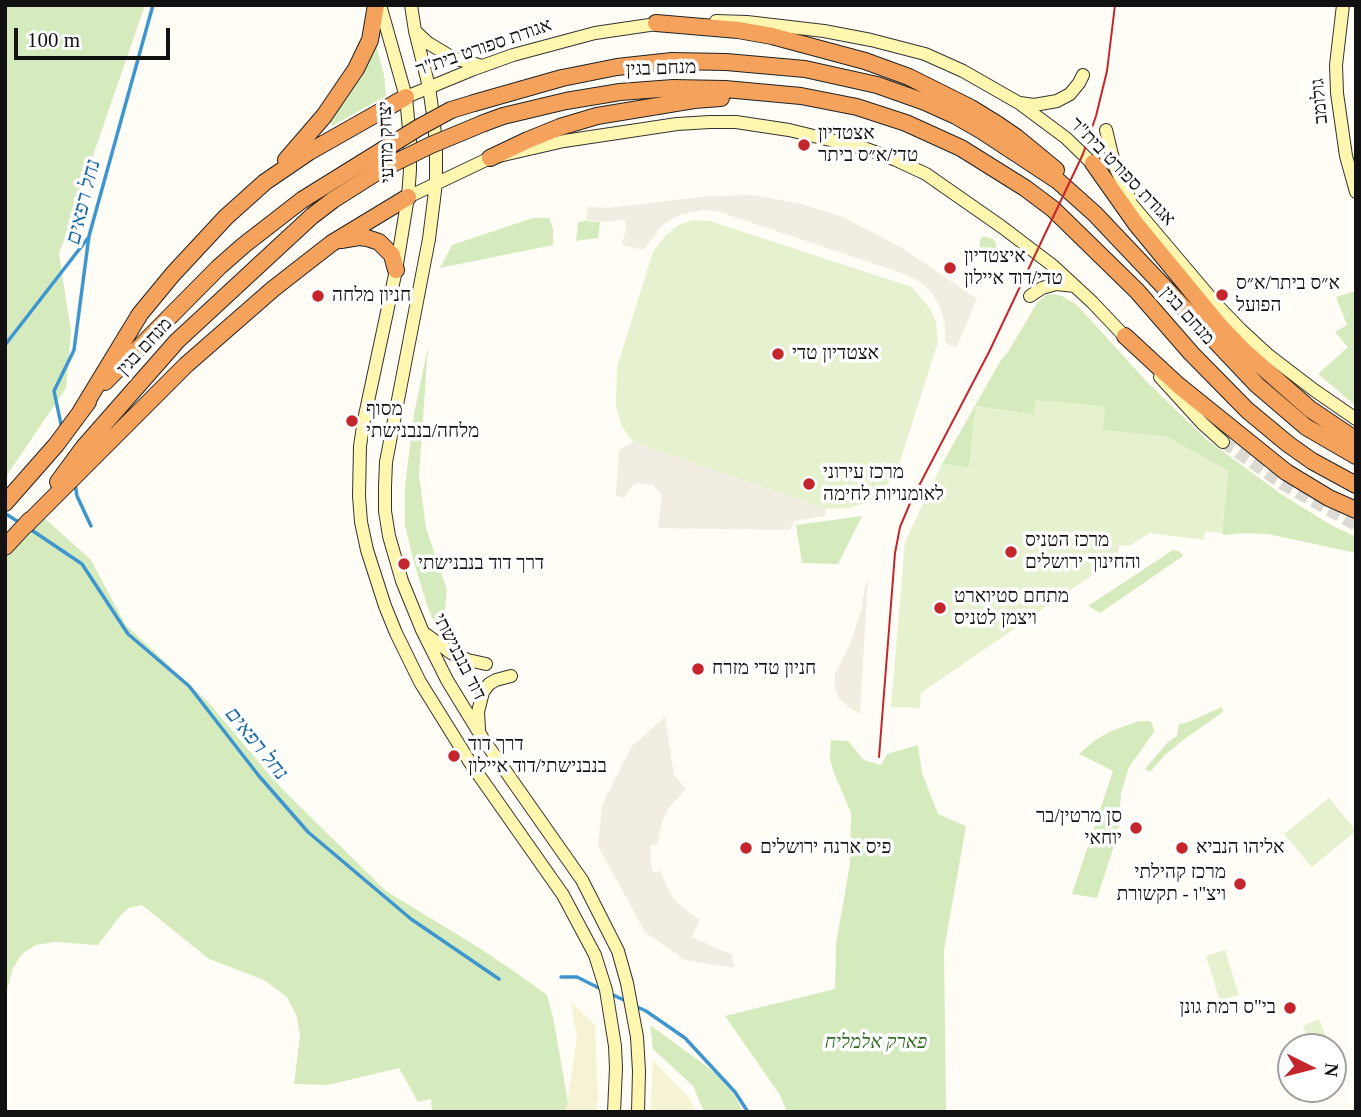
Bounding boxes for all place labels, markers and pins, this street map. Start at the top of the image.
place label: אצטדיון טדי/א״ס ביתר [818,123,918,167]
marker: אצטדיון טדי/א״ס ביתר [796,137,812,153]
place label: איצטדיון טדי/דוד איילון [964,246,1063,290]
marker: איצטדיון טדי/דוד איילון [942,260,958,276]
place label: א״ס ביתר/א״ס הפועל [1236,273,1340,317]
place label: חניון מלחה [332,285,411,307]
marker: א״ס ביתר/א״ס הפועל [1214,287,1230,303]
marker: חניון מלחה [310,288,326,304]
place label: אצטדיון טדי [792,343,879,365]
marker: אצטדיון טדי [770,346,786,362]
place label: מסוף מלחה/בנבנישתי [366,399,479,443]
marker: מסוף מלחה/בנבנישתי [344,413,360,429]
place label: מרכז עירוני לאומנויות לחימה [823,462,944,506]
marker: מרכז עירוני לאומנויות לחימה [801,476,817,492]
place label: מרכז הטניס והחינוך ירושלים [1025,530,1140,574]
marker: מרכז הטניס והחינוך ירושלים [1003,544,1019,560]
place label: דרך דוד בנבנישתי [418,553,544,575]
marker: דרך דוד בנבנישתי [396,556,412,572]
place label: מתחם סטיוארט ויצמן לטניס [954,586,1069,630]
marker: מתחם סטיוארט ויצמן לטניס [932,600,948,616]
place label: חניון טדי מזרח [712,658,816,680]
marker: חניון טדי מזרח [690,661,706,677]
place label: דרך דוד בנבנישתי/דוד איילון [468,734,607,778]
marker: דרך דוד בנבנישתי/דוד איילון [446,748,462,764]
place label: סן מרטין/בר יוחאי [1036,806,1122,850]
marker: סן מרטין/בר יוחאי [1128,820,1144,836]
place label: פיס ארנה ירושלים [760,837,891,859]
place label: אליהו הנביא [1196,837,1284,859]
marker: פיס ארנה ירושלים [738,840,754,856]
marker: אליהו הנביא [1174,840,1190,856]
place label: מרכז קהילתי ויצ"ו - תקשורת [1117,862,1226,906]
marker: מרכז קהילתי ויצ"ו - תקשורת [1232,876,1248,892]
place label: בי"ס רמת גונן [1179,997,1276,1019]
marker: בי"ס רמת גונן [1282,1000,1298,1016]

